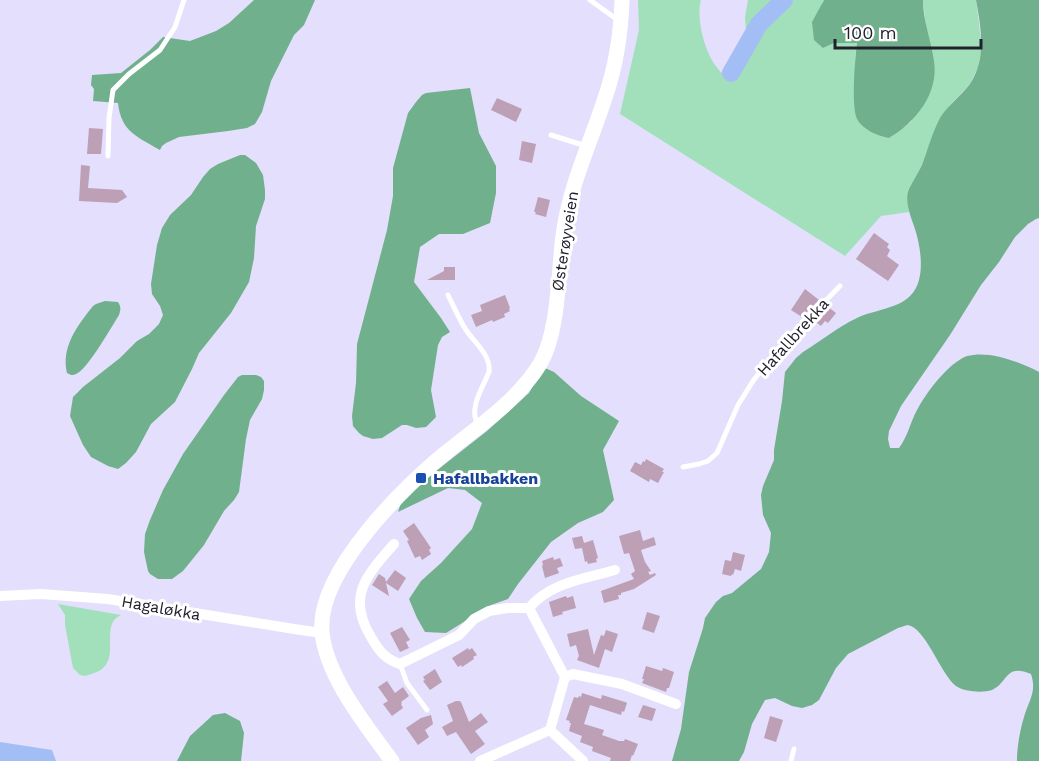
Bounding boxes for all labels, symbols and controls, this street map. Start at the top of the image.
scale bar [835,12,980,50]
text: 100 m [844,22,897,43]
street label: Østerøyveien [548,190,582,292]
street label: Hafallbrekka [753,294,833,380]
place label: Hafallbakken [433,469,538,488]
marker: Hafallbakken [414,471,428,485]
street label: Hagaløkka [120,592,202,624]

